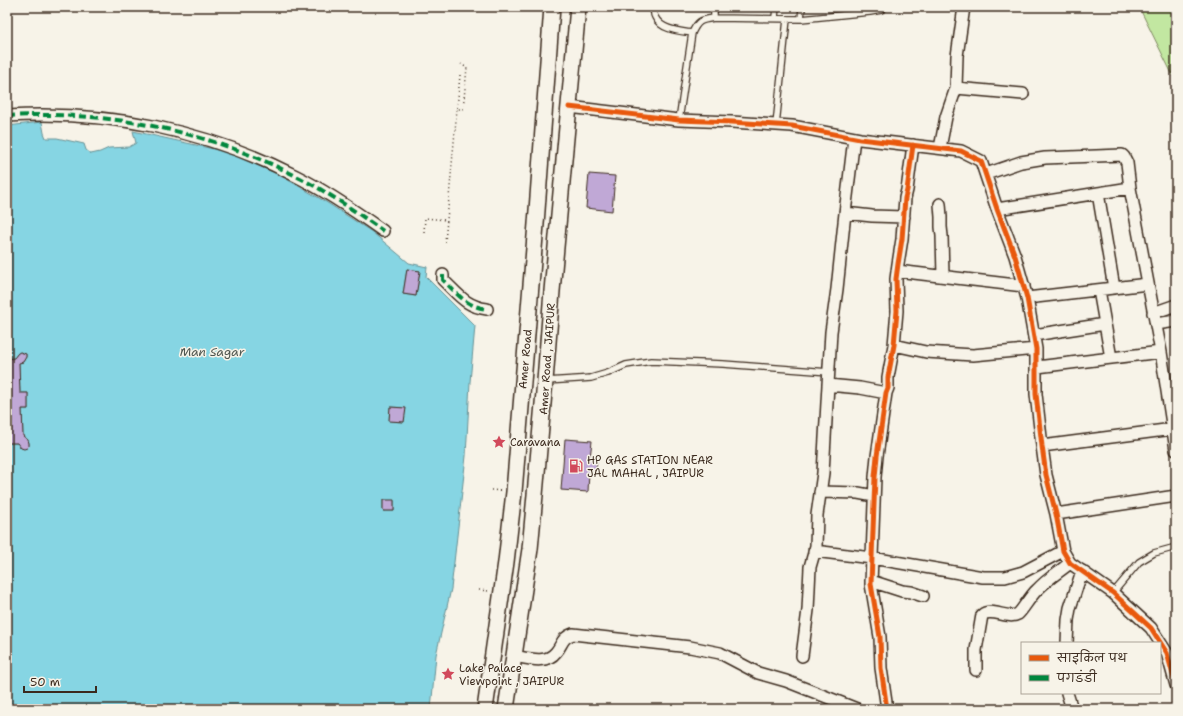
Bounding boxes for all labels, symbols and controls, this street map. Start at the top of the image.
street label: Amer Road , JAIPUR [536,302,559,415]
street label: Amer Road [515,329,536,390]
water label: Man Sagar [180,344,245,360]
place icon: Caravana [491,434,507,450]
place label: Caravana [510,435,560,450]
place label: HP GAS STATION NEAR JAL MAHAL , JAIPUR [587,453,713,481]
fuel station icon: HP GAS STATION NEAR JAL MAHAL , JAIPUR [568,458,584,474]
legend [1021,642,1161,694]
text: साइकिल पथ [1056,649,1128,666]
place label: Lake Palace Viewpoint , JAIPUR [459,661,564,689]
place icon: Lake Palace Viewpoint , JAIPUR [440,666,456,682]
scale bar [24,668,96,694]
text: पगडंडी [1056,669,1098,686]
text: 50 m [30,674,60,690]

